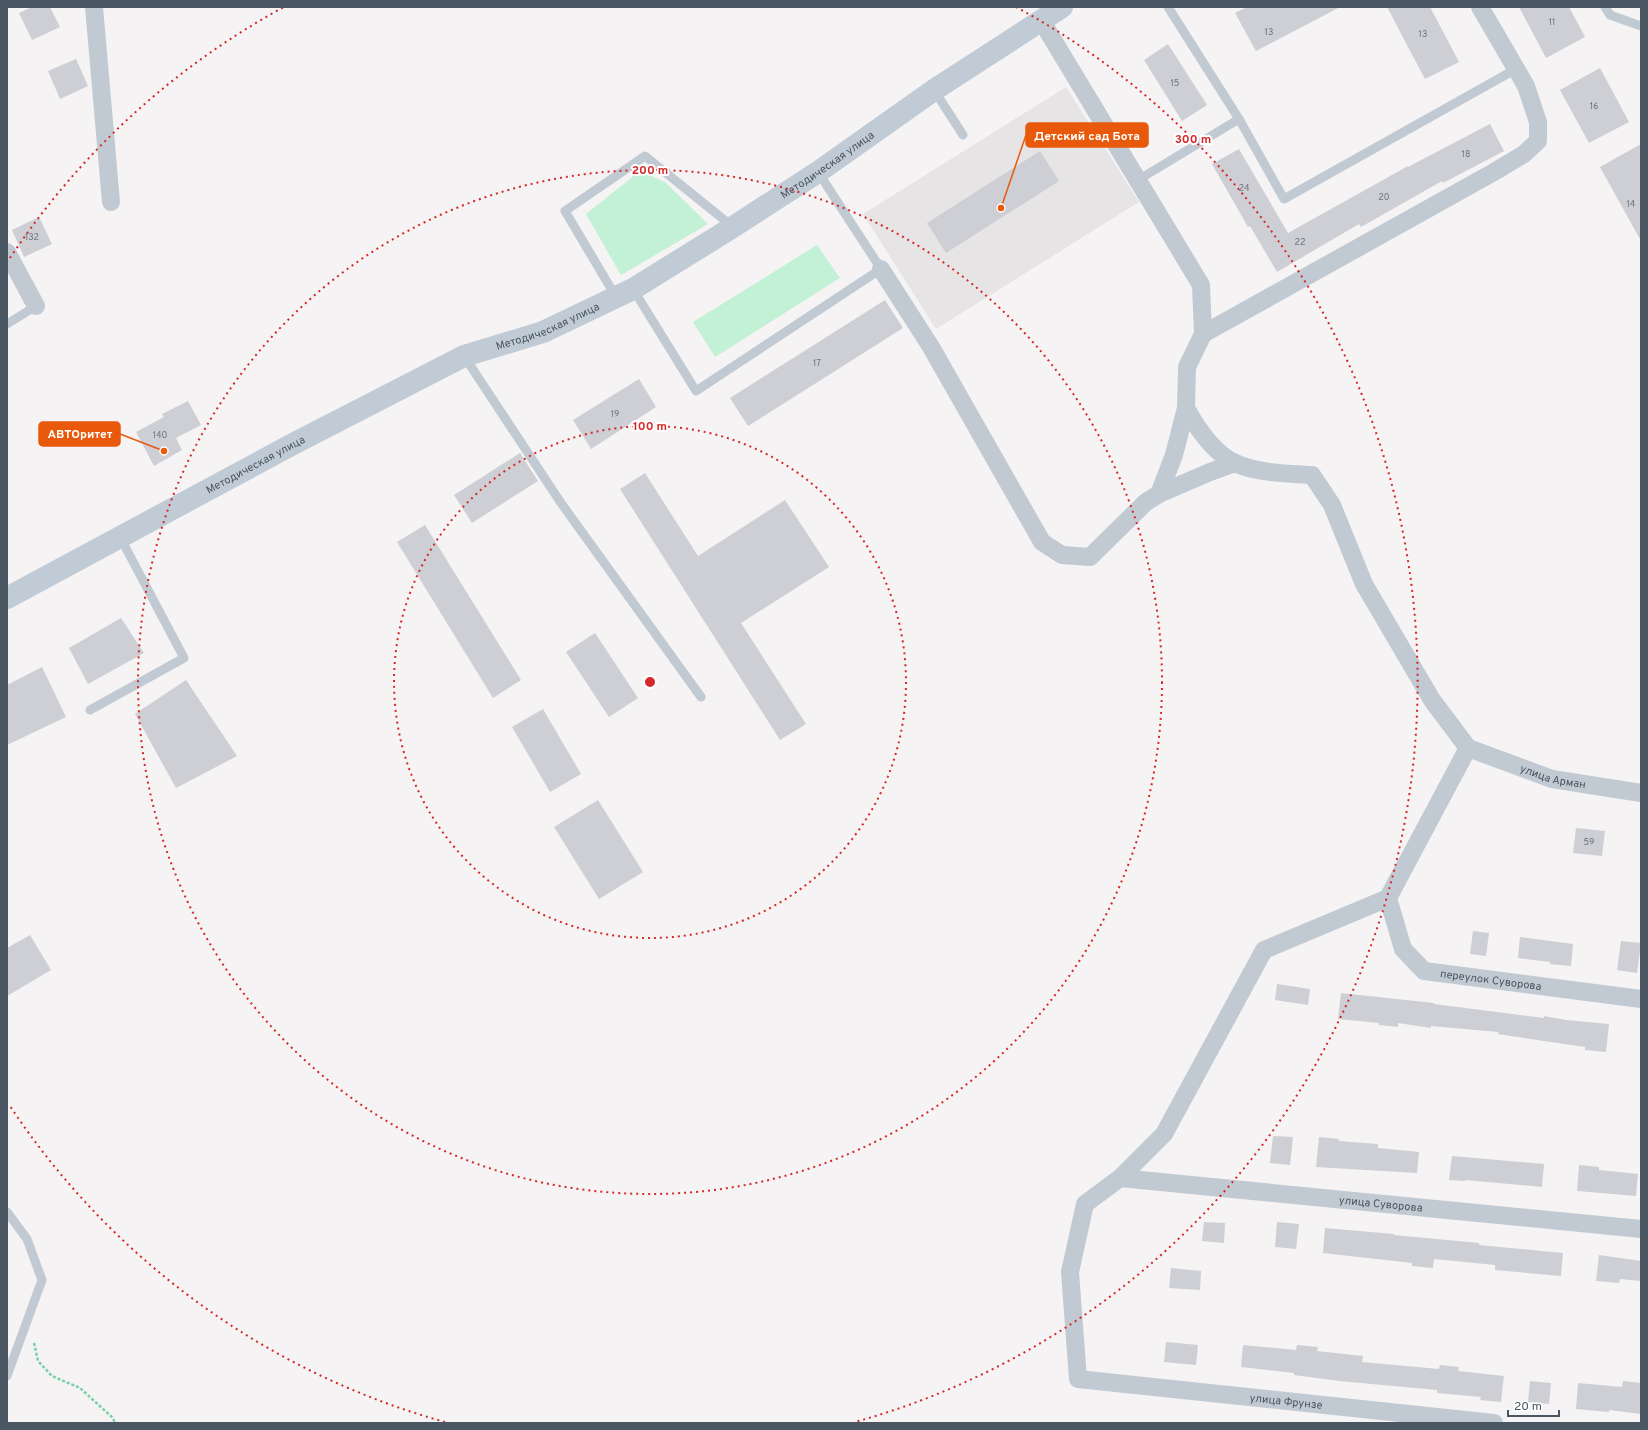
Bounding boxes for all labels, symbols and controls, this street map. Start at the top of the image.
house number: 11 [1549,17,1555,28]
house number: 13 [1265,27,1273,38]
house number: 13 [1419,29,1427,40]
house number: 15 [1171,78,1179,89]
house number: 16 [1590,101,1598,112]
callout: Детский сад Бота [1026,123,1148,147]
street label: Методическая улица [778,128,877,202]
text: Детский сад Бота [1034,129,1140,145]
text: 300 m [1175,132,1211,148]
house number: 18 [1462,149,1470,160]
text: 200 m [632,163,668,179]
house number: 24 [1238,183,1250,194]
house number: 20 [1378,192,1390,203]
house number: 14 [1627,199,1636,210]
house number: 132 [25,232,39,243]
house number: 22 [1294,237,1306,248]
street label: Методическая улица [494,300,602,354]
house number: 17 [813,358,821,369]
house number: 19 [611,409,619,420]
text: 100 m [633,419,667,435]
callout: АВТОритет [39,422,120,446]
text: АВТОритет [48,427,113,443]
house number: 140 [153,430,167,441]
street label: Методическая улица [204,433,308,498]
centre of rings [643,675,657,689]
street label: улица Арман [1518,762,1587,792]
house number: 59 [1584,837,1594,848]
street label: переулок Суворова [1439,967,1542,994]
street label: улица Суворова [1338,1193,1423,1216]
street label: улица Фрунзе [1249,1391,1323,1413]
scale bar [1508,1392,1559,1418]
text: 20 m [1514,1399,1542,1415]

